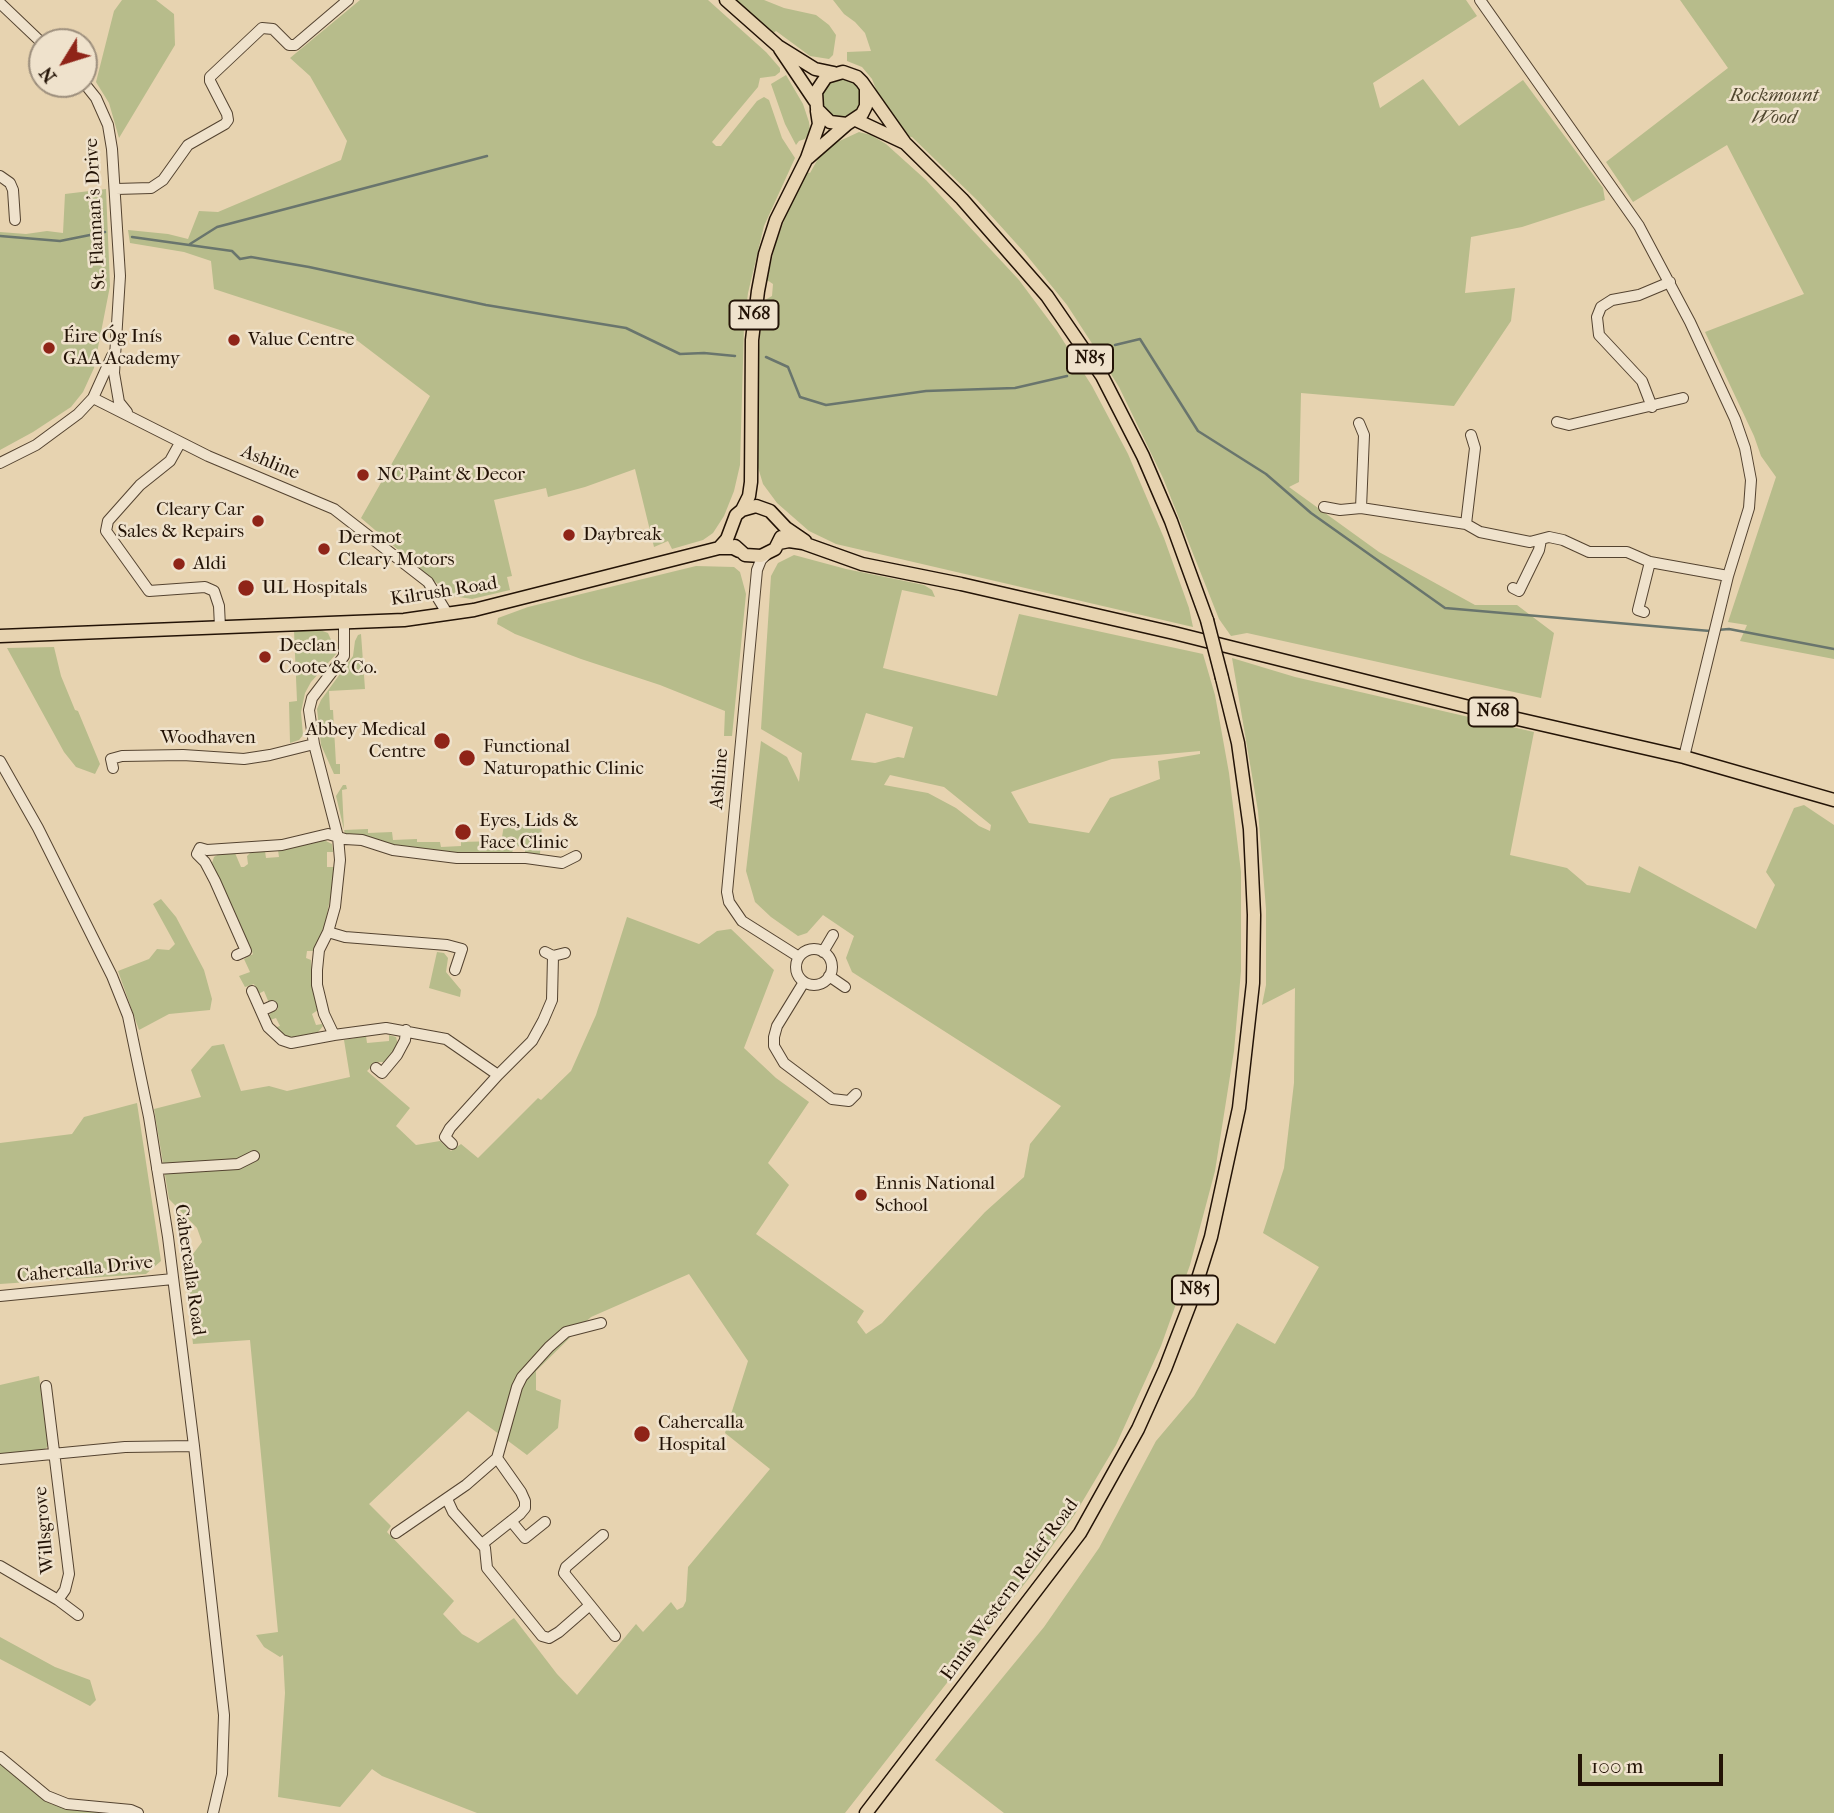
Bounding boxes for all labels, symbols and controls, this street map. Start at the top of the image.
north arrow [28,28,98,98]
text: N [35,62,61,87]
park label: Rockmount Wood [1730,85,1818,129]
street label: St. Flannan's Drive [81,138,111,290]
road number: N68 [730,300,778,330]
place label: Éire Óg Inís GAA Academy [63,326,180,370]
place label: Value Centre [248,329,354,351]
marker: Value Centre [226,332,242,348]
marker: Éire Óg Inís GAA Academy [41,340,57,356]
road number: N85 [1067,344,1113,374]
street label: Ashline [237,441,303,485]
place label: NC Paint & Decor [377,464,525,486]
marker: NC Paint & Decor [355,467,371,483]
place label: Cleary Car Sales & Repairs [117,499,244,543]
marker: Cleary Car Sales & Repairs [250,513,266,529]
place label: Daybreak [583,524,662,546]
place label: Dermot Cleary Motors [338,527,454,571]
marker: Daybreak [561,527,577,543]
marker: Dermot Cleary Motors [316,541,332,557]
place label: Aldi [193,553,226,575]
marker: Aldi [171,556,187,572]
street label: Kilrush Road [389,572,499,612]
place label: UL Hospitals [262,577,367,599]
marker: UL Hospitals [236,578,256,598]
place label: Declan Coote & Co. [279,635,377,679]
marker: Declan Coote & Co. [257,649,273,665]
road number: N68 [1468,698,1518,726]
place label: Abbey Medical Centre [306,719,426,763]
street label: Woodhaven [160,727,256,749]
marker: Abbey Medical Centre [432,731,452,751]
place label: Functional Naturopathic Clinic [483,736,644,780]
marker: Functional Naturopathic Clinic [457,748,477,768]
street label: Ashline [706,748,734,810]
place label: Eyes, Lids & Face Clinic [479,810,578,854]
marker: Eyes, Lids & Face Clinic [453,822,473,842]
place label: Ennis National School [875,1173,995,1217]
marker: Ennis National School [853,1187,869,1203]
street label: Cahercalla Road [168,1203,210,1337]
street label: Cahercalla Drive [16,1252,154,1288]
road number: N85 [1172,1275,1218,1304]
place label: Cahercalla Hospital [658,1412,744,1456]
marker: Cahercalla Hospital [632,1424,652,1444]
street label: Willsgrove [30,1485,60,1575]
street label: Ennis Western Relief Road [936,1495,1084,1685]
scale bar [1582,1740,1727,1784]
text: 100 m [1591,1754,1644,1778]

